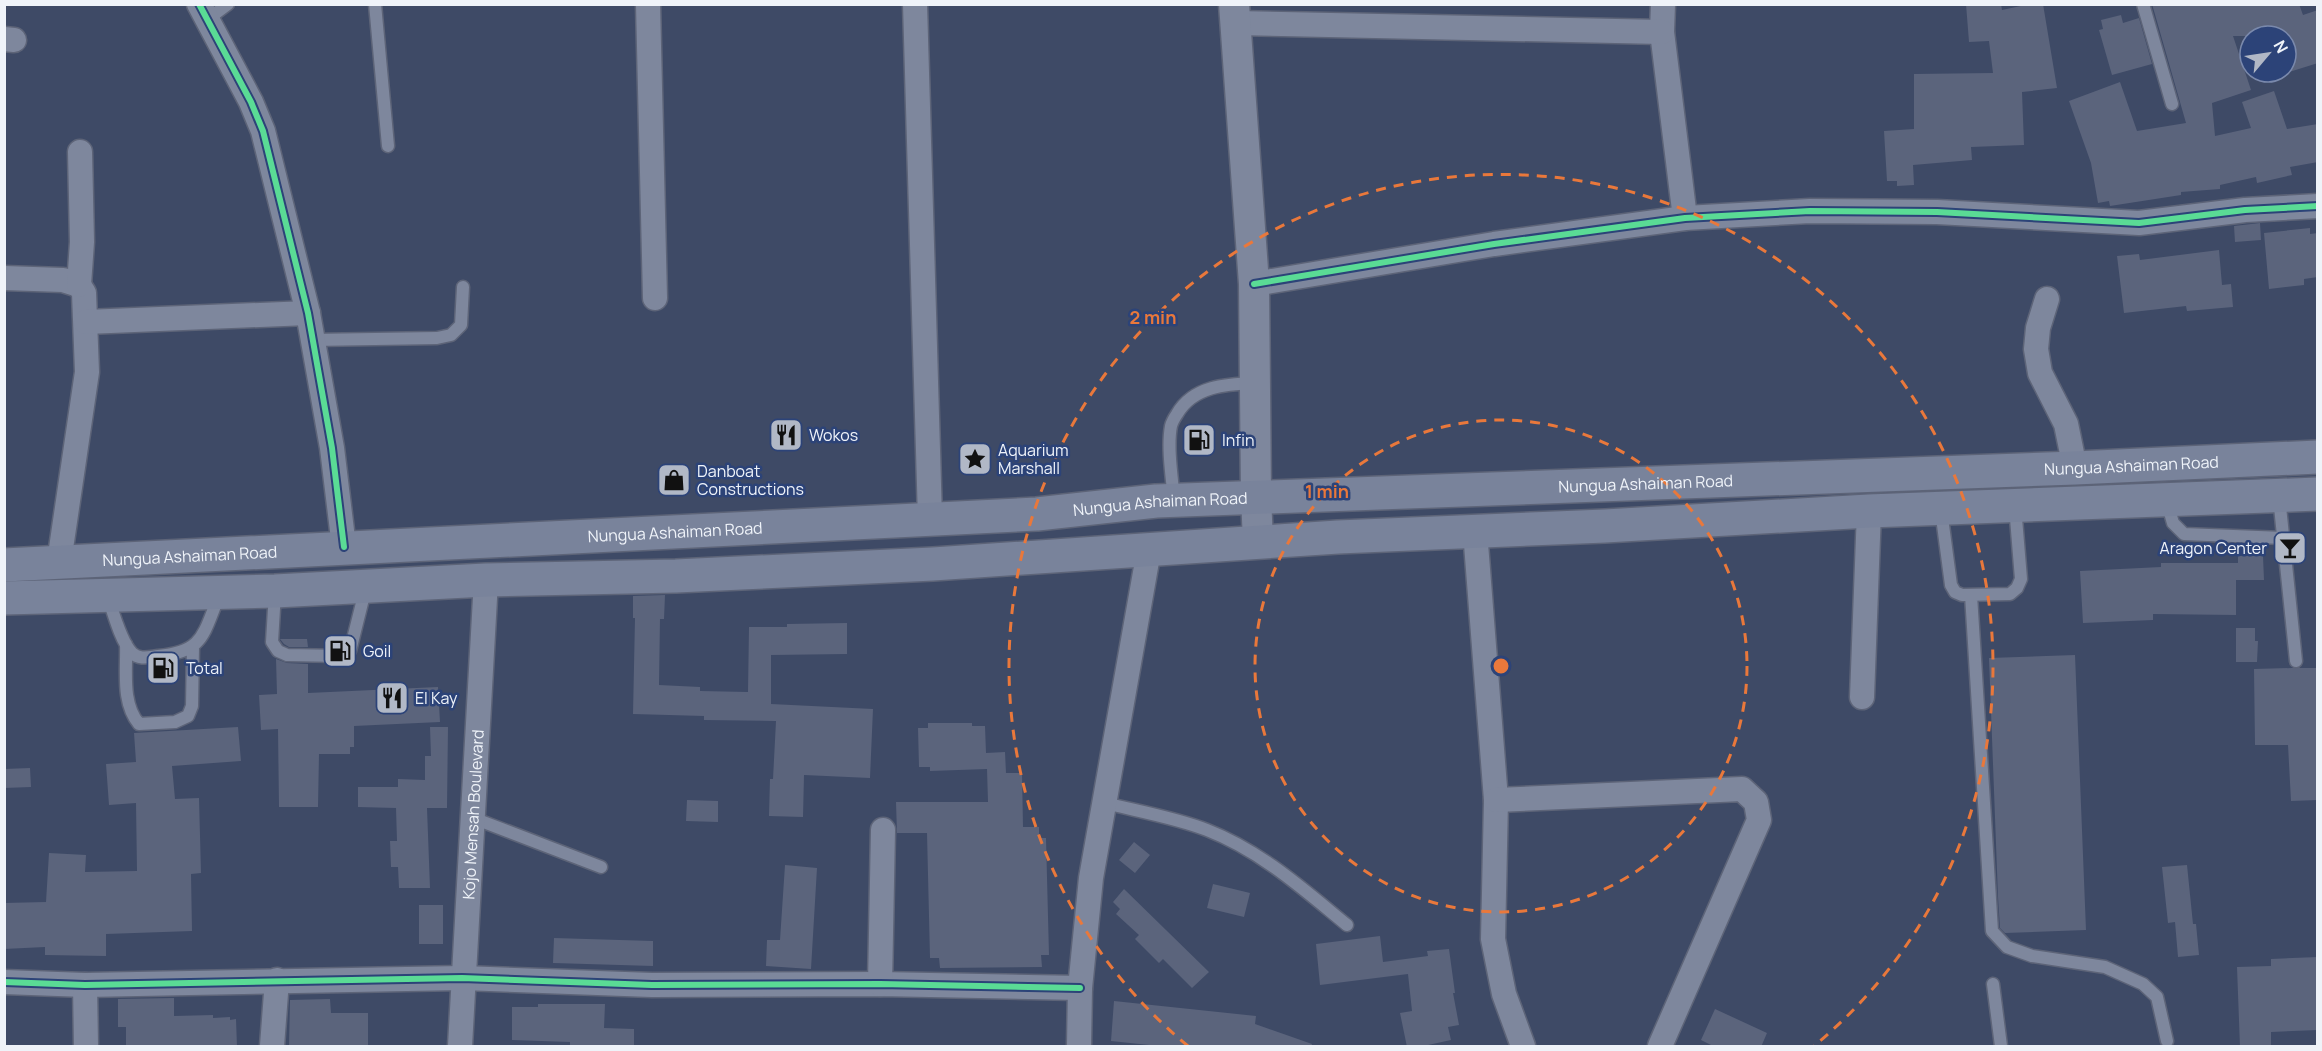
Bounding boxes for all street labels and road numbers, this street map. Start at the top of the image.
street label: Nungua Ashaiman Road [2044,451,2219,480]
street label: Nungua Ashaiman Road [1558,469,1734,498]
street label: Nungua Ashaiman Road [1072,487,1248,521]
street label: Nungua Ashaiman Road [587,517,763,547]
street label: Nungua Ashaiman Road [102,541,278,571]
street label: Kojo Mensah Boulevard [457,729,489,900]

